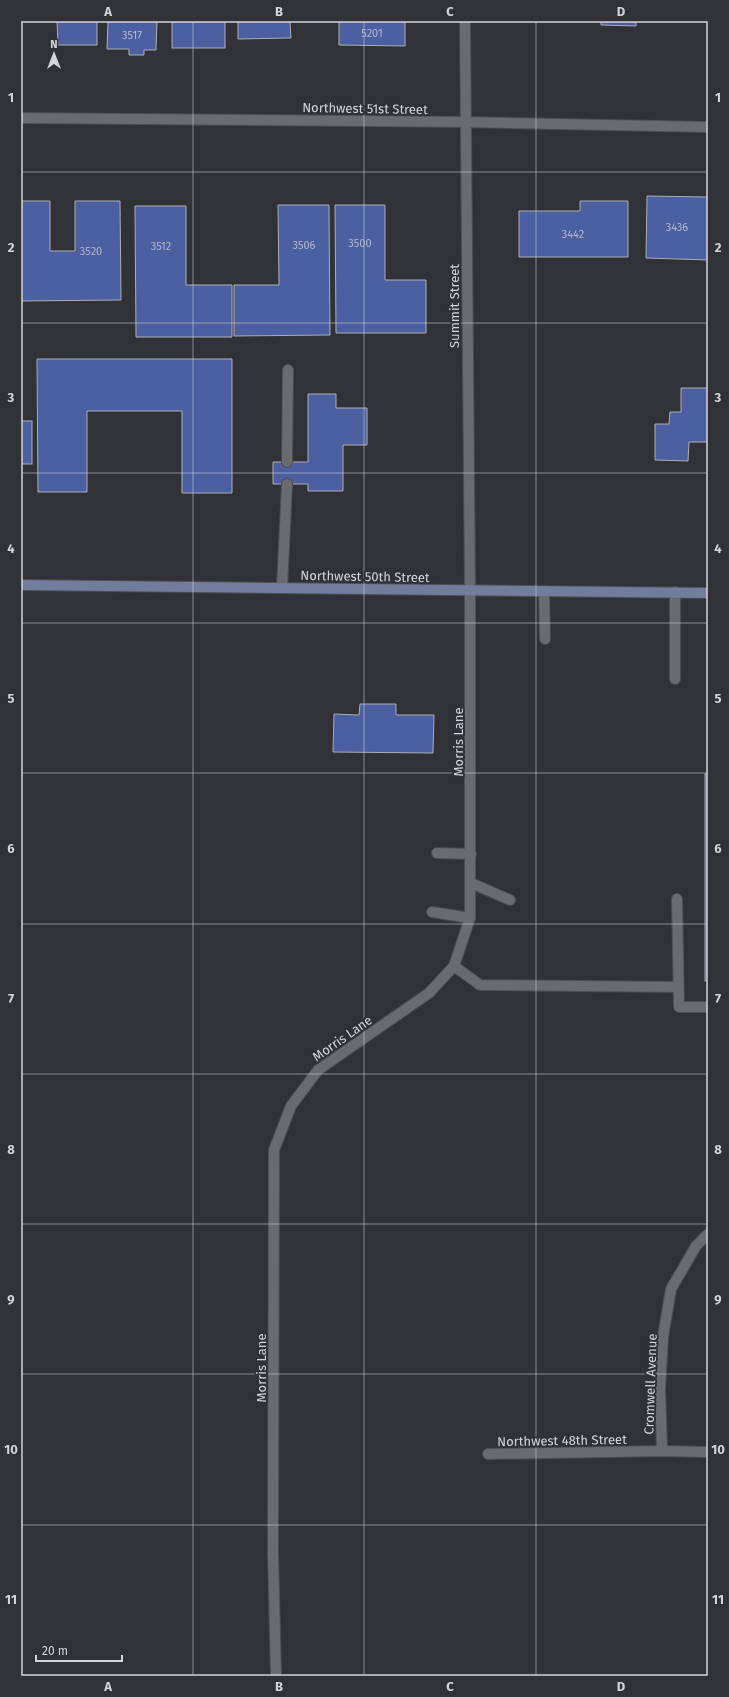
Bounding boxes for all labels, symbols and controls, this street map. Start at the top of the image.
text: A [103,4,112,19]
text: B [275,4,283,19]
text: C [446,4,454,19]
text: D [617,4,626,19]
house number: 5201 [361,27,383,40]
house number: 3517 [122,29,142,42]
north arrow [34,34,74,74]
text: N [50,38,58,51]
text: 1 [8,90,14,105]
text: 1 [715,90,721,105]
street label: Northwest 51st Street [302,100,428,117]
house number: 3436 [666,221,688,234]
house number: 3442 [562,228,584,241]
house number: 3500 [348,237,372,250]
house number: 3506 [292,239,316,252]
text: 2 [8,240,15,255]
house number: 3512 [151,240,171,253]
text: 2 [715,240,722,255]
house number: 3520 [80,245,102,258]
street label: Summit Street [447,264,462,348]
text: 3 [7,390,15,405]
text: 3 [714,390,722,405]
text: 4 [7,541,15,556]
text: 4 [714,541,722,556]
street label: Northwest 50th Street [300,568,430,585]
text: 5 [8,691,15,706]
text: 5 [715,691,722,706]
street label: Morris Lane [451,707,466,777]
text: 6 [7,841,15,856]
text: 6 [714,841,722,856]
text: 7 [8,991,14,1006]
text: 7 [715,991,721,1006]
street label: Morris Lane [310,1012,375,1064]
text: 8 [7,1142,15,1157]
text: 8 [714,1142,722,1157]
text: 9 [7,1292,15,1307]
text: 9 [714,1292,722,1307]
street label: Morris Lane [254,1333,269,1403]
street label: Cromwell Avenue [641,1333,660,1435]
street label: Northwest 48th Street [497,1432,627,1449]
text: 10 [4,1442,18,1457]
text: 10 [711,1442,725,1457]
text: 11 [5,1592,17,1607]
text: 11 [712,1592,724,1607]
scale bar [36,1637,122,1663]
text: 20 m [42,1644,68,1658]
text: A [103,1679,112,1694]
text: B [275,1679,283,1694]
text: C [446,1679,454,1694]
text: D [617,1679,626,1694]

